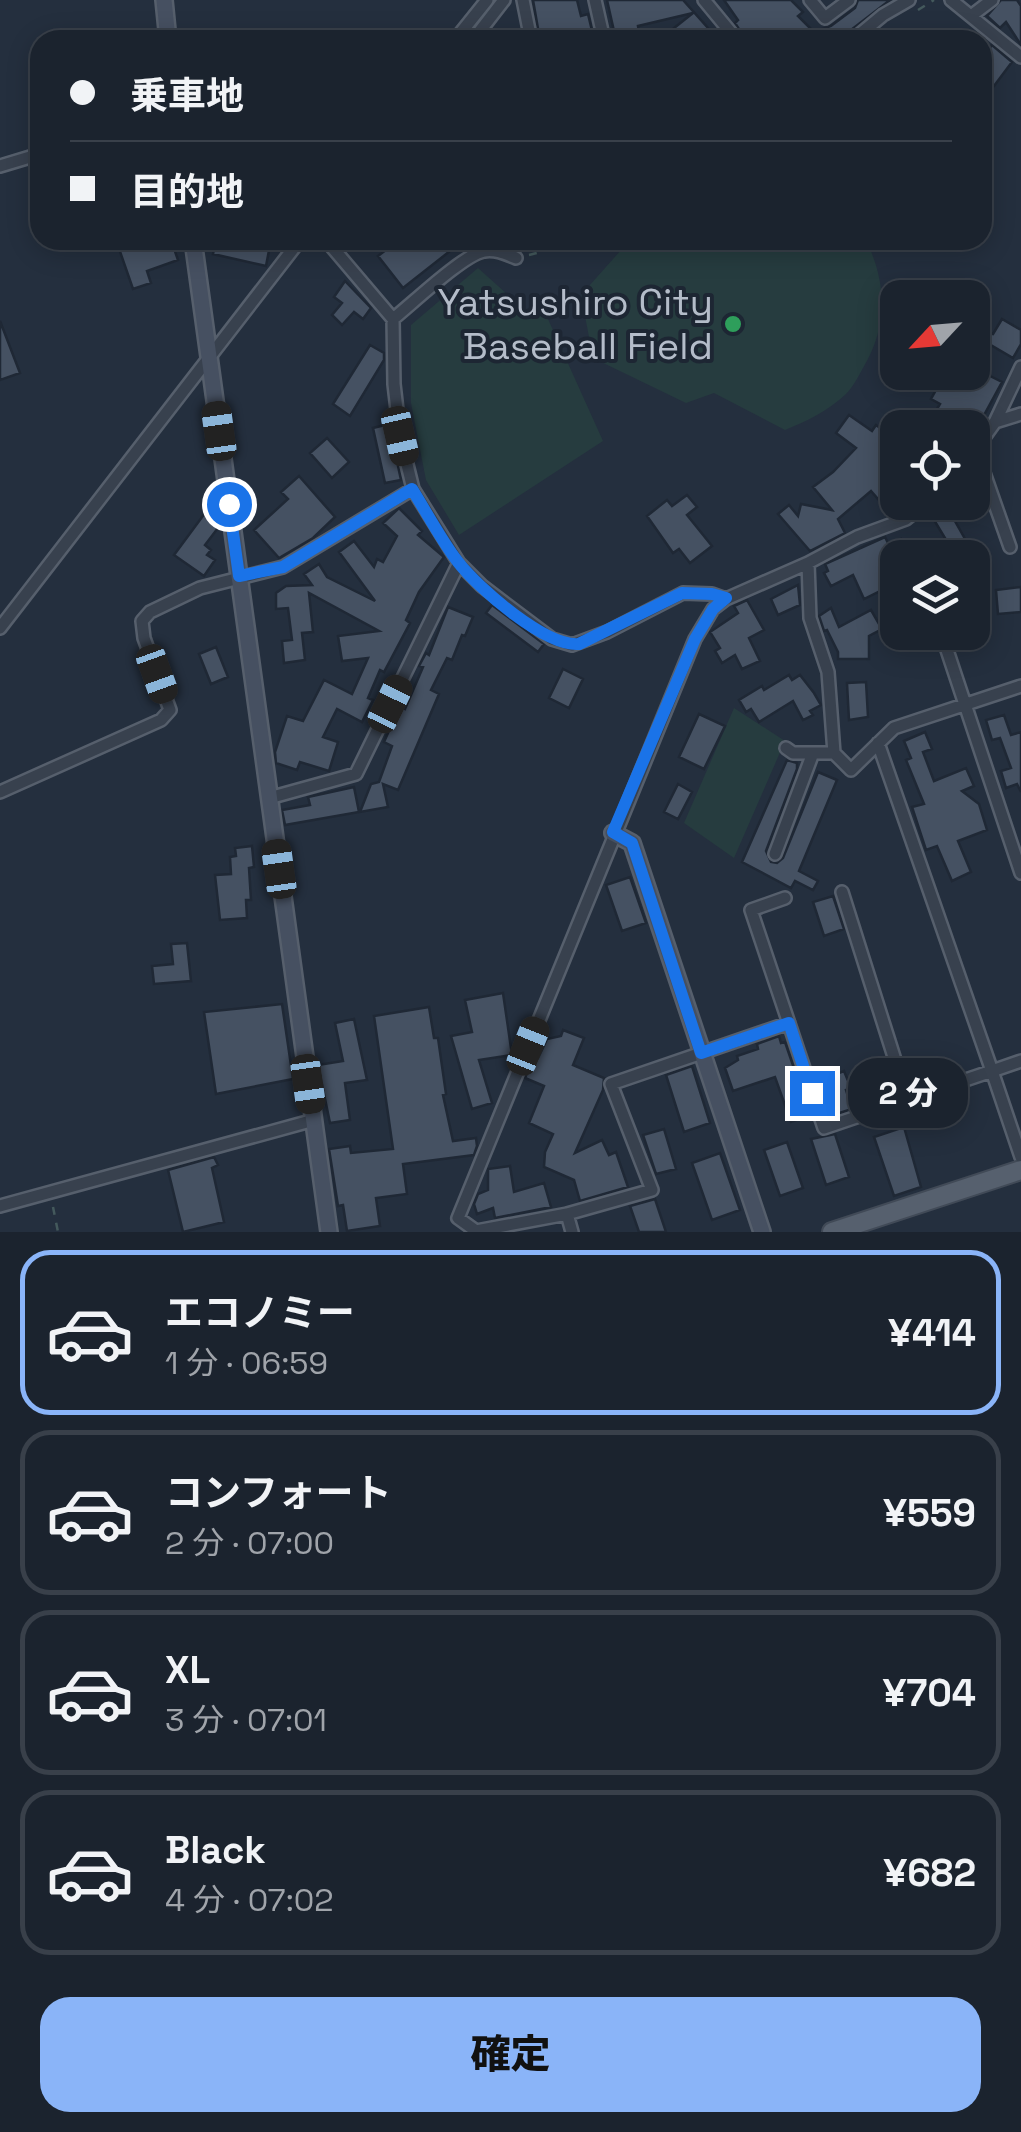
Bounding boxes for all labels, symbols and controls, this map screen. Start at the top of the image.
text: 乗車地 [130,72,244,120]
text: 目的地 [130,168,244,216]
place label: Yatsushiro City Baseball Field [438,278,713,370]
north arrow [880,280,990,390]
map controls [880,280,990,650]
marker: Yatsushiro City Baseball Field [722,313,744,335]
car [200,399,238,463]
car [379,403,421,469]
button: locate [880,410,990,520]
route start [207,482,252,527]
button: layers [880,540,990,650]
car [133,641,181,707]
car [363,670,417,738]
car [260,837,298,901]
car [503,1013,553,1079]
car [289,1052,327,1116]
callout: 2 分 [847,1058,967,1128]
route end [790,1071,835,1116]
text: 2 分 [878,1073,938,1113]
icon: car [45,1288,135,1378]
text: エコノミー [165,1289,355,1337]
text: ¥414 [888,1309,976,1357]
text: 1 分 · 06:59 [165,1343,328,1383]
icon: car [45,1468,135,1558]
text: コンフォート [165,1469,392,1517]
text: ¥559 [883,1489,976,1537]
text: 2 分 · 07:00 [165,1523,334,1563]
text: XL [165,1646,210,1694]
icon: car [45,1648,135,1738]
text: ¥704 [883,1669,976,1717]
text: 3 分 · 07:01 [165,1700,327,1740]
text: Black [165,1826,266,1874]
icon: car [45,1828,135,1918]
text: ¥682 [884,1849,976,1897]
text: 4 分 · 07:02 [165,1880,334,1920]
button: 確定 [40,1997,981,2112]

